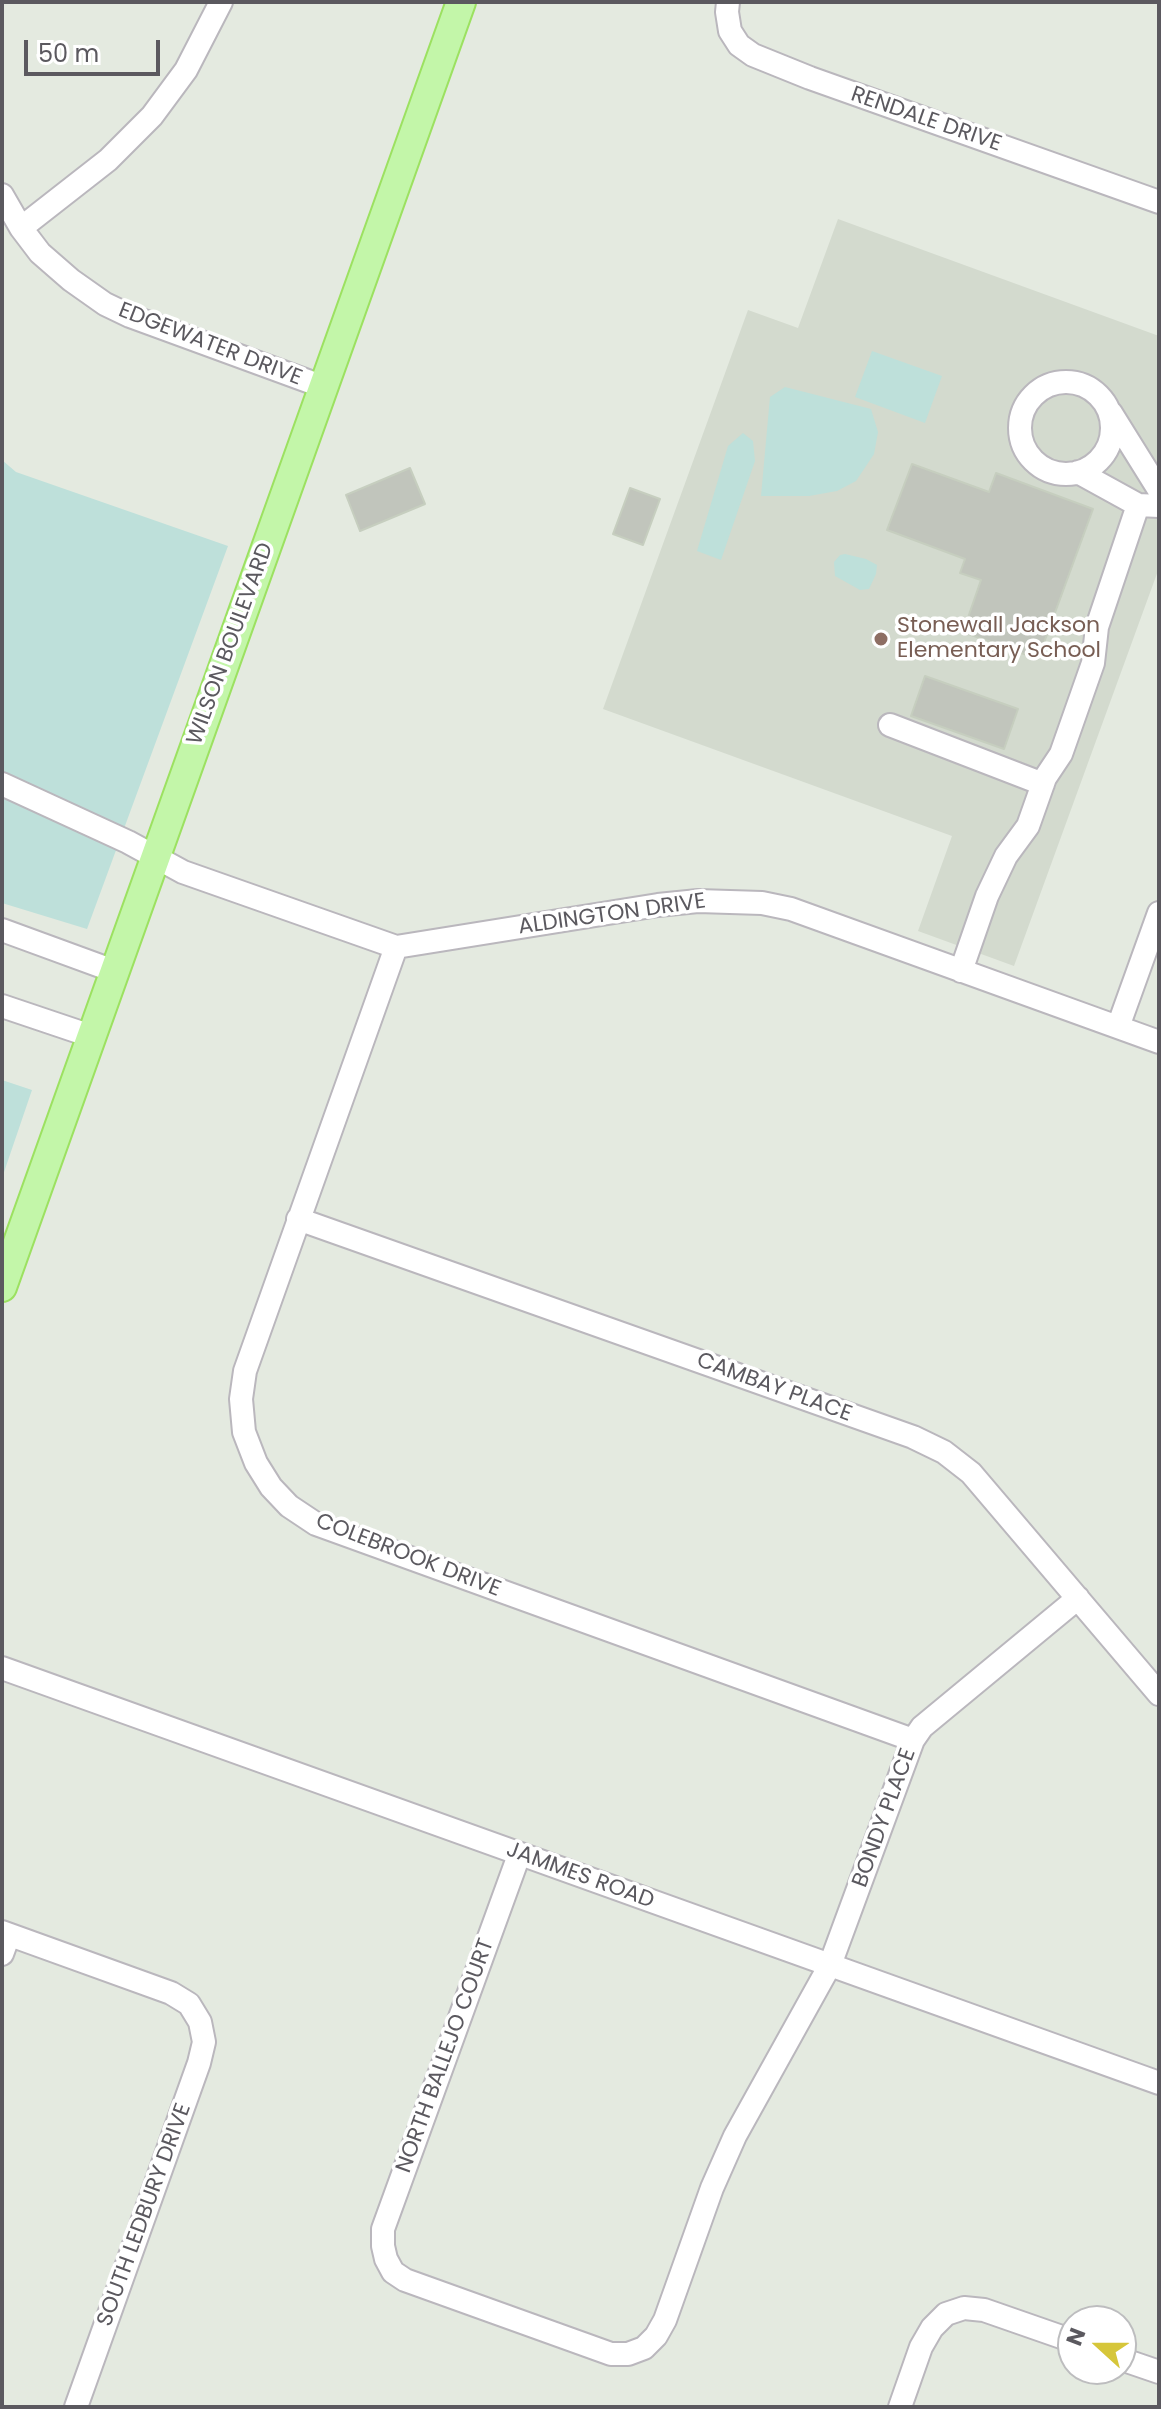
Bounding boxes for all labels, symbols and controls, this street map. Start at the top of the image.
scale bar [28,24,164,74]
text: 50 m [38,37,99,70]
street label: RENDALE DRIVE [847,82,1005,158]
street label: EDGEWATER DRIVE [114,298,306,392]
street label: WILSON BOULEVARD [182,539,280,749]
place label: Stonewall Jackson Elementary School [897,613,1101,664]
marker: Stonewall Jackson Elementary School [872,630,890,648]
street label: ALDINGTON DRIVE [517,889,707,941]
street label: CAMBAY PLACE [693,1348,855,1428]
street label: COLEBROOK DRIVE [312,1509,504,1603]
street label: BONDY PLACE [848,1745,922,1891]
street label: JAMMES ROAD [502,1837,658,1915]
street label: NORTH BALLEJO COURT [391,1935,501,2177]
street label: SOUTH LEDBURY DRIVE [92,2100,198,2330]
north arrow [1057,2305,1137,2385]
text: N [1059,2324,1093,2350]

